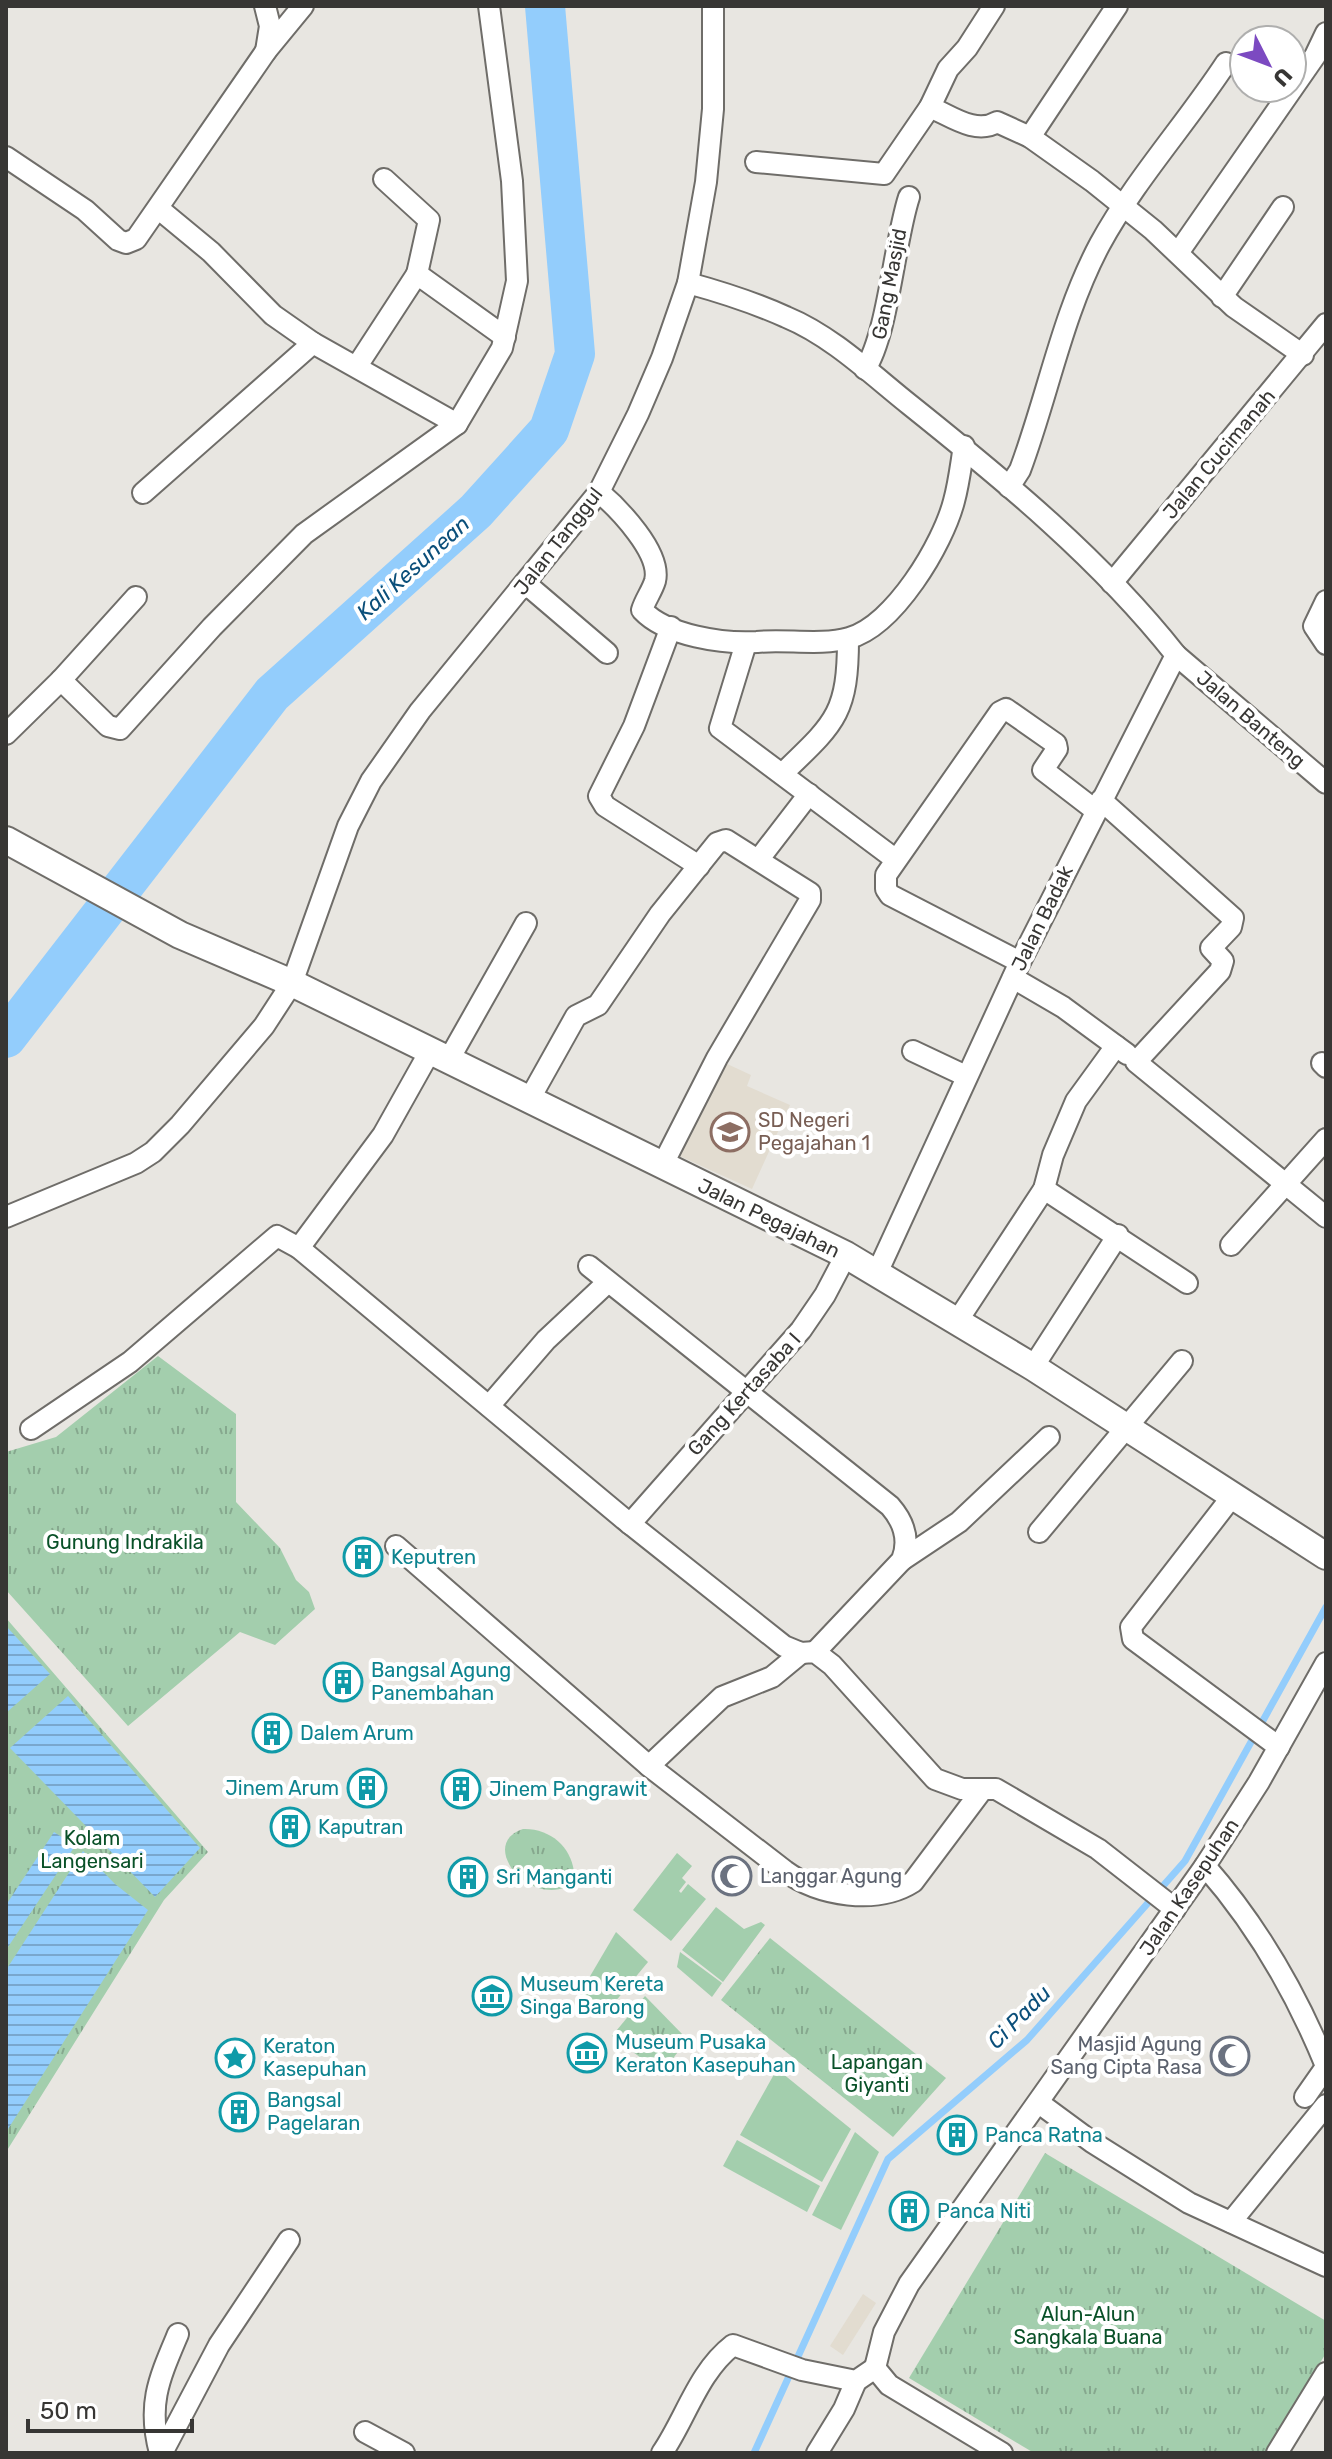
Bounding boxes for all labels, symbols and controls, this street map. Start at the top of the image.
north arrow [1228,24,1308,104]
text: U [1267,62,1298,92]
street label: Gang Masjid [866,226,912,342]
street label: Jalan Cucimanah [1158,384,1280,524]
street label: Jalan Tanggul [509,482,607,600]
water label: Kali Kesunean [351,510,475,626]
street label: Jalan Banteng [1192,665,1310,773]
street label: Jalan Badak [1006,861,1078,975]
place label: SD Negeri Pegajahan 1 [758,1108,870,1155]
school or university icon: SD Negeri Pegajahan 1 [709,1111,751,1153]
street label: Jalan Pegajahan [694,1173,844,1263]
street label: Gang Kertasaba I [682,1328,806,1460]
park label: Gunung Indrakila [46,1530,204,1554]
building icon: Keputren [342,1536,384,1578]
place label: Keputren [391,1545,476,1569]
place label: Bangsal Agung Panembahan [371,1658,511,1705]
building icon: Bangsal Agung Panembahan [322,1661,364,1703]
building icon: Dalem Arum [251,1712,293,1754]
place label: Dalem Arum [300,1721,414,1745]
building icon: Jinem Arum [346,1767,388,1809]
building icon: Jinem Pangrawit [440,1768,482,1810]
place label: Jinem Arum [225,1776,339,1800]
place label: Jinem Pangrawit [489,1777,648,1801]
building icon: Kaputran [269,1806,311,1848]
street label: Jalan Kasepuhan [1134,1814,1244,1960]
place label: Kaputran [318,1815,403,1839]
park label: Kolam Langensari [40,1826,144,1873]
mosque icon: Langgar Agung [711,1855,753,1897]
building icon: Sri Manganti [447,1856,489,1898]
place label: Langgar Agung [760,1864,902,1888]
place label: Sri Manganti [496,1865,612,1889]
place label: Museum Kereta Singa Barong [520,1972,664,2019]
museum icon: Museum Kereta Singa Barong [471,1975,513,2017]
water label: Ci Padu [982,1980,1056,2054]
place label: Museum Pusaka Keraton Kasepuhan [615,2030,796,2077]
museum icon: Museum Pusaka Keraton Kasepuhan [566,2032,608,2074]
place label: Masjid Agung Sang Cipta Rasa [1050,2032,1202,2079]
place label: Keraton Kasepuhan [263,2034,367,2081]
mosque icon: Masjid Agung Sang Cipta Rasa [1209,2035,1251,2077]
place icon: Keraton Kasepuhan [214,2037,256,2079]
park label: Lapangan Giyanti [831,2050,923,2097]
place label: Bangsal Pagelaran [267,2088,360,2135]
building icon: Bangsal Pagelaran [218,2091,260,2133]
building icon: Panca Ratna [936,2114,978,2156]
place label: Panca Ratna [985,2123,1103,2147]
building icon: Panca Niti [888,2190,930,2232]
place label: Panca Niti [937,2199,1031,2223]
park label: Alun-Alun Sangkala Buana [1013,2302,1163,2349]
scale bar [28,2383,192,2433]
text: 50 m [40,2397,97,2425]

